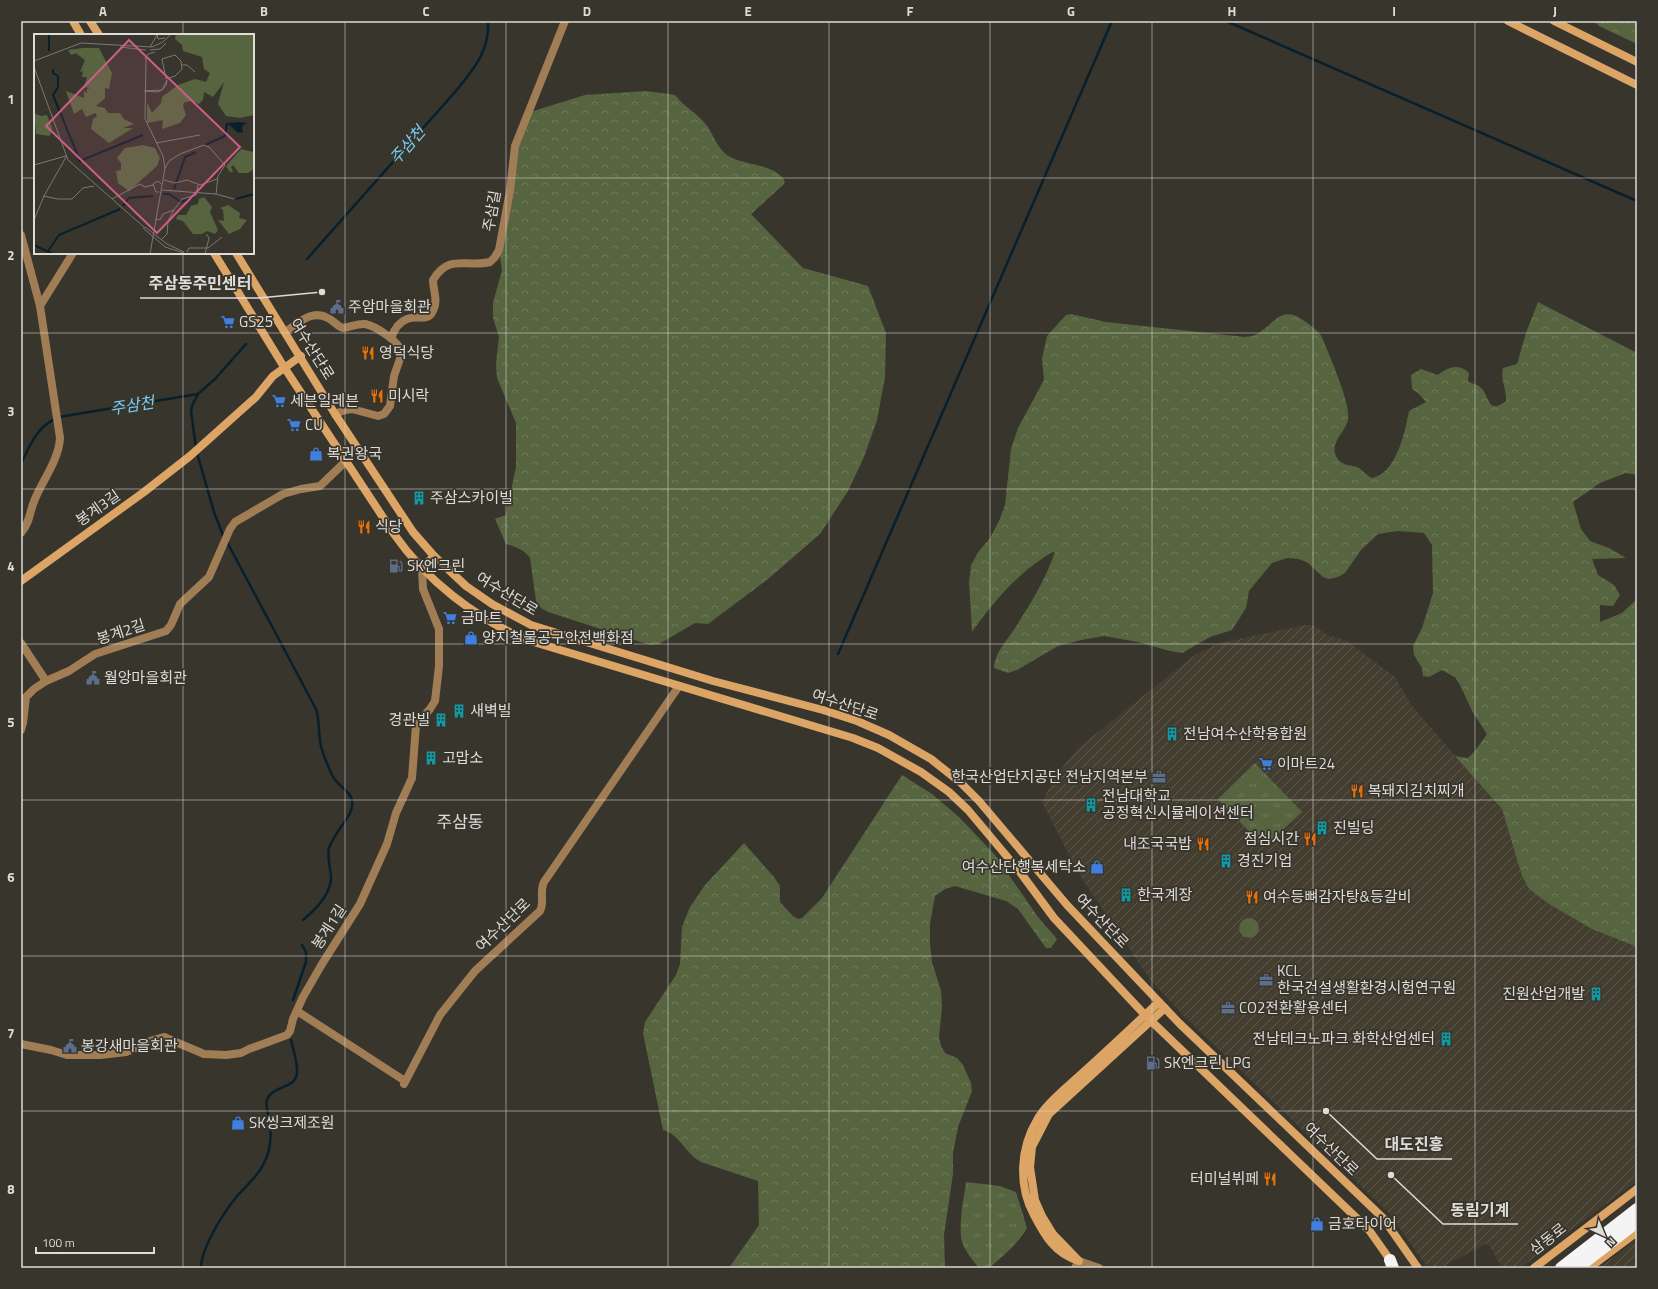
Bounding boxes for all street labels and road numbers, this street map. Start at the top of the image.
street label: 주삼길 [477,189,506,233]
street label: 여수산단로 [284,313,340,384]
street label: 봉계3길 [71,484,125,531]
street label: 여수산단로 [472,566,543,621]
street label: 봉계2길 [94,613,148,650]
street label: 여수산단로 [809,683,882,726]
street label: 여수산단로 [1070,888,1135,953]
street label: 여수산단로 [470,892,535,957]
street label: 봉계1길 [305,900,352,954]
street label: 여수산단로 [1299,1116,1364,1181]
street label: 삼동로 [1524,1217,1571,1260]

